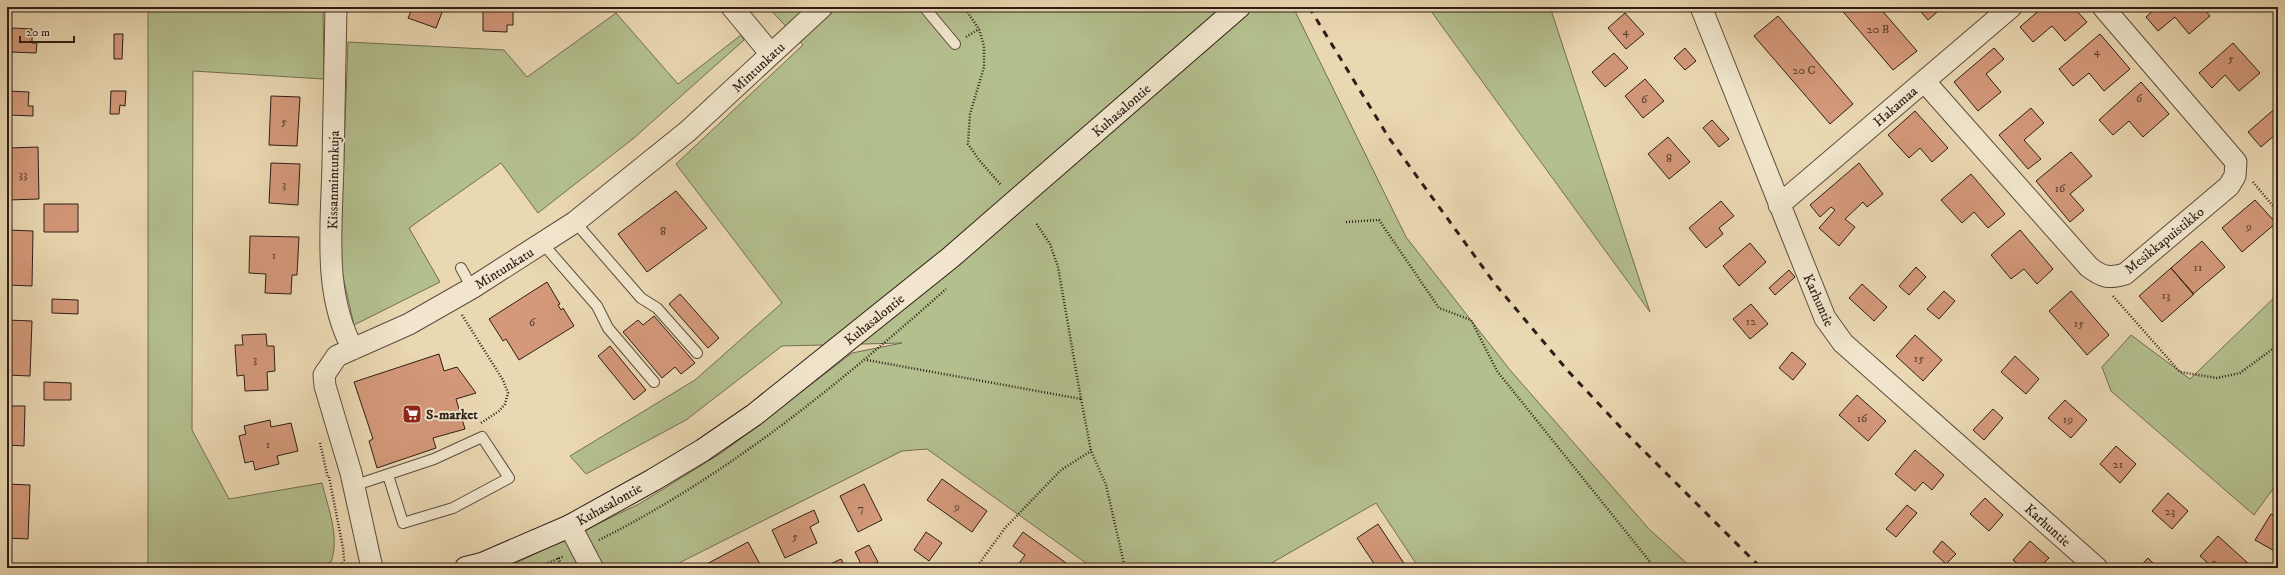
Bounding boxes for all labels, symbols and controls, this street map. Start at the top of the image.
scale bar [20,18,74,44]
house number: 20 B [1867,22,1889,37]
house number: 4 [1623,24,1631,39]
text: 20 m [26,25,50,40]
street label: Mintunkatu [728,38,789,97]
house number: 4 [2094,44,2102,59]
house number: 5 [2228,51,2234,66]
house number: 20 C [1793,63,1815,78]
street label: Kuhasalontie [1088,80,1155,141]
street label: Hakamaa [1870,83,1922,131]
house number: 6 [2136,91,2143,106]
house number: 6 [1641,92,1648,107]
house number: 5 [281,114,287,129]
street label: Kissanmintunkuja [324,130,344,230]
house number: 8 [1666,151,1672,166]
house number: 33 [19,167,27,182]
house number: 3 [282,177,286,192]
house number: 16 [2055,181,2066,196]
street label: Mesikkapuistikko [2121,203,2208,278]
house number: 9 [2245,219,2252,234]
house number: 8 [660,224,666,239]
street label: Mintunkatu [472,244,538,294]
house number: 1 [272,248,276,263]
house number: 11 [2194,260,2202,275]
street label: Karhuntie [1798,271,1838,330]
house number: 13 [2162,288,2170,303]
street label: Kuhasalontie [841,290,909,350]
house number: 12 [1746,314,1756,329]
house number: 6 [529,315,536,330]
house number: 15 [2074,316,2084,331]
house number: 15 [1914,351,1924,366]
house number: 3 [253,352,257,367]
supermarket icon: S-market [401,403,423,425]
place label: S-market [426,406,478,424]
house number: 16 [1857,411,1868,426]
house number: 19 [2063,412,2073,427]
house number: 1 [266,437,270,452]
house number: 21 [2113,457,2123,472]
street label: Kuhasalontie [573,479,646,530]
house number: 9 [953,499,960,514]
street label: Karhuntie [2020,500,2074,551]
house number: 7 [858,501,864,516]
house number: 23 [2165,504,2175,519]
house number: 5 [792,529,798,544]

